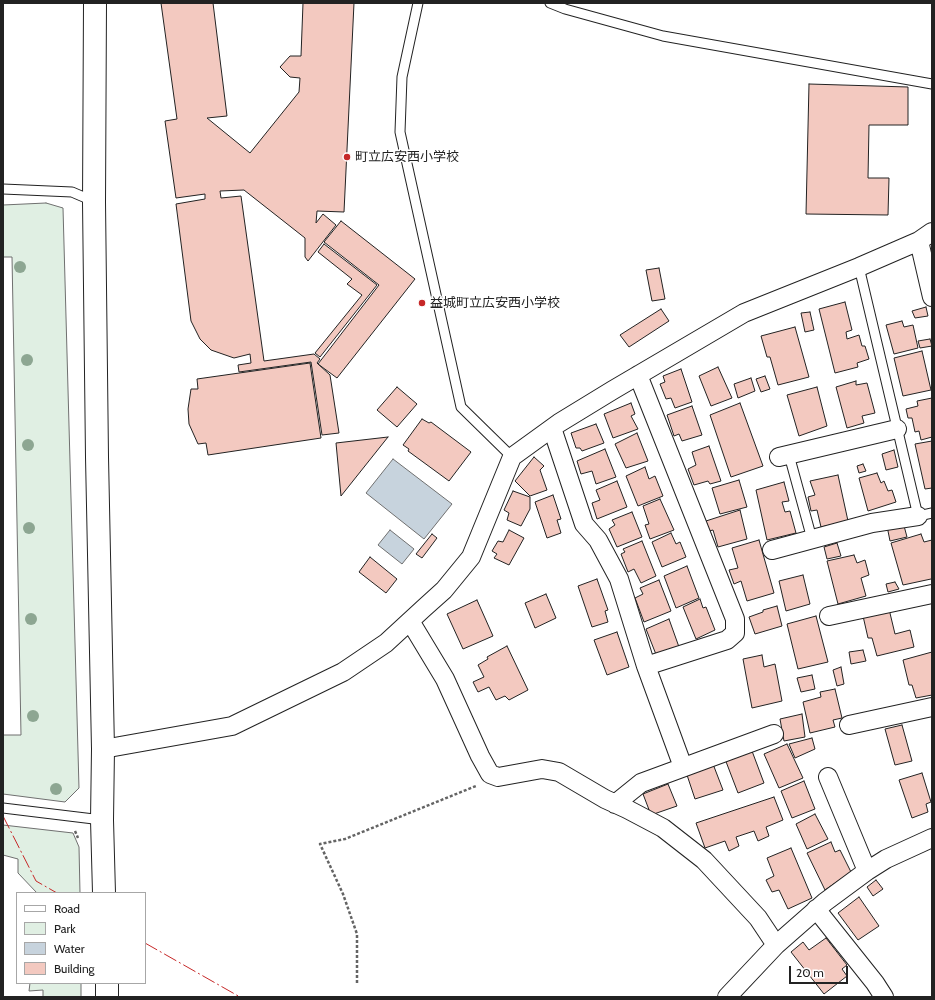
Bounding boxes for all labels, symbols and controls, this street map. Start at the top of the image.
place label: 町立広安西小学校 [355,149,459,165]
marker: 町立広安西小学校 [342,152,352,162]
place label: 益城町立広安西小学校 [430,295,560,311]
marker: 益城町立広安西小学校 [417,298,427,308]
legend [16,892,146,984]
text: Road [54,901,80,916]
text: Park [54,921,76,936]
text: Water [54,941,84,956]
scale bar [791,958,850,984]
text: Building [54,961,95,976]
text: 20 m [796,965,824,980]

